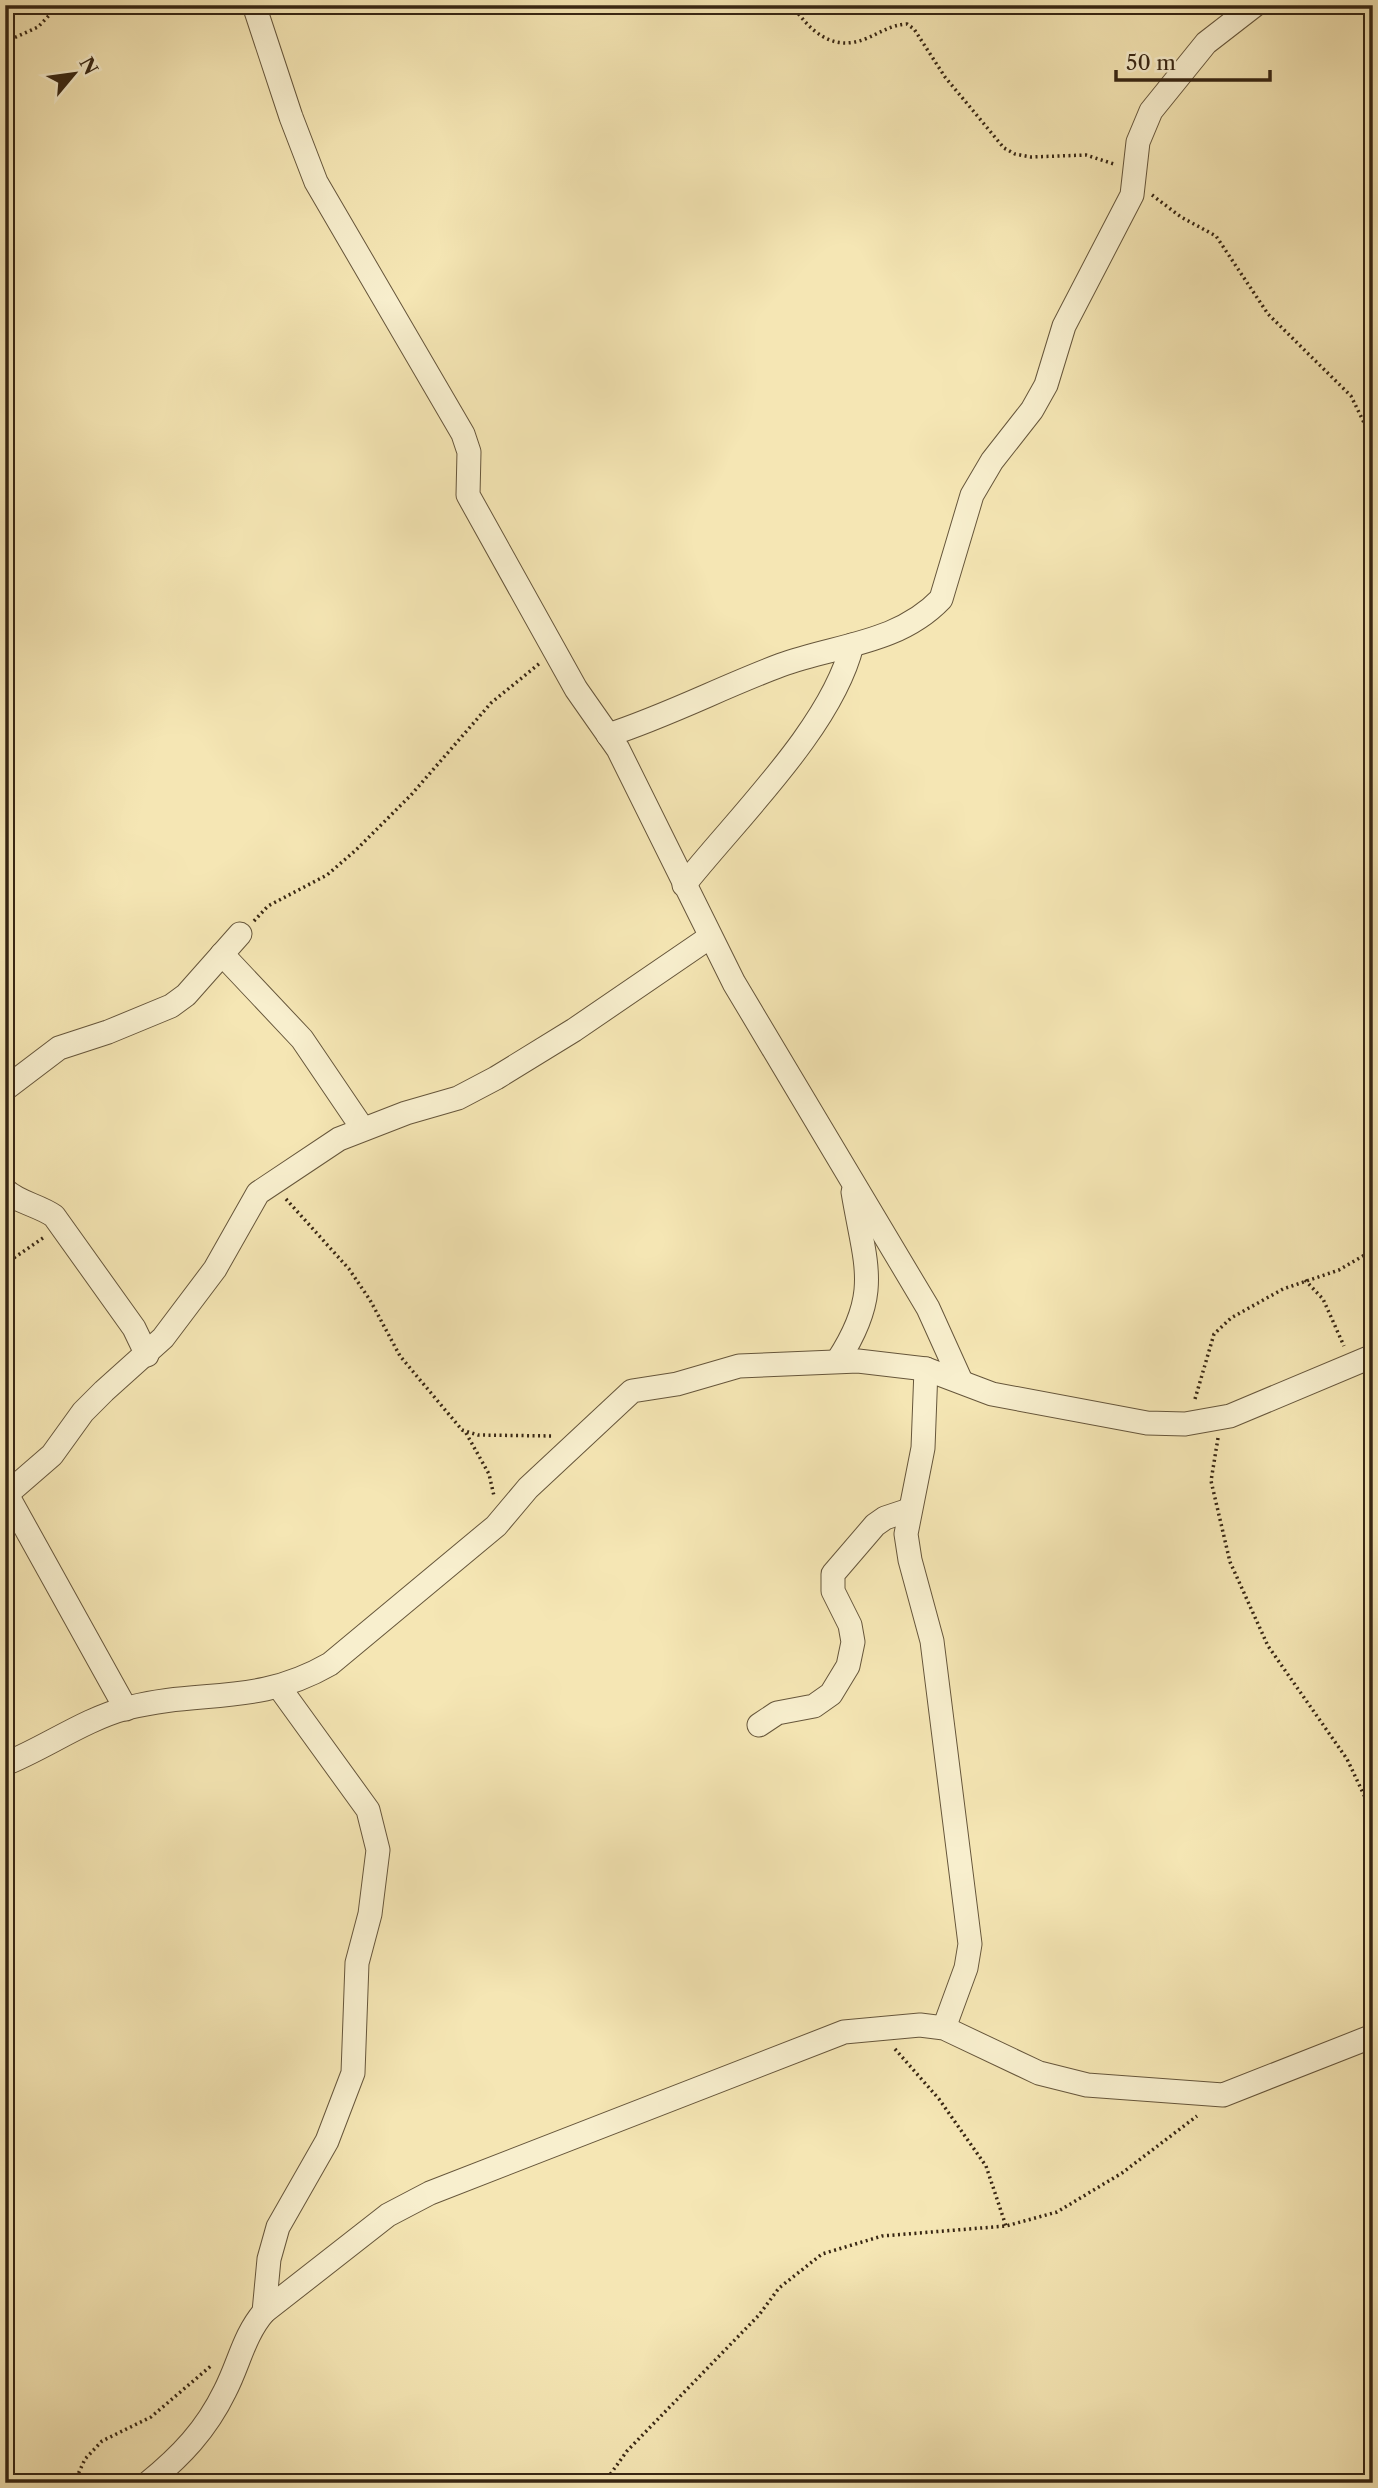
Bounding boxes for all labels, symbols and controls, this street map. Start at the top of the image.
north arrow [38,38,108,108]
scale bar [1116,38,1270,82]
text: 50 m [1126,50,1176,75]
text: N [74,53,102,79]

